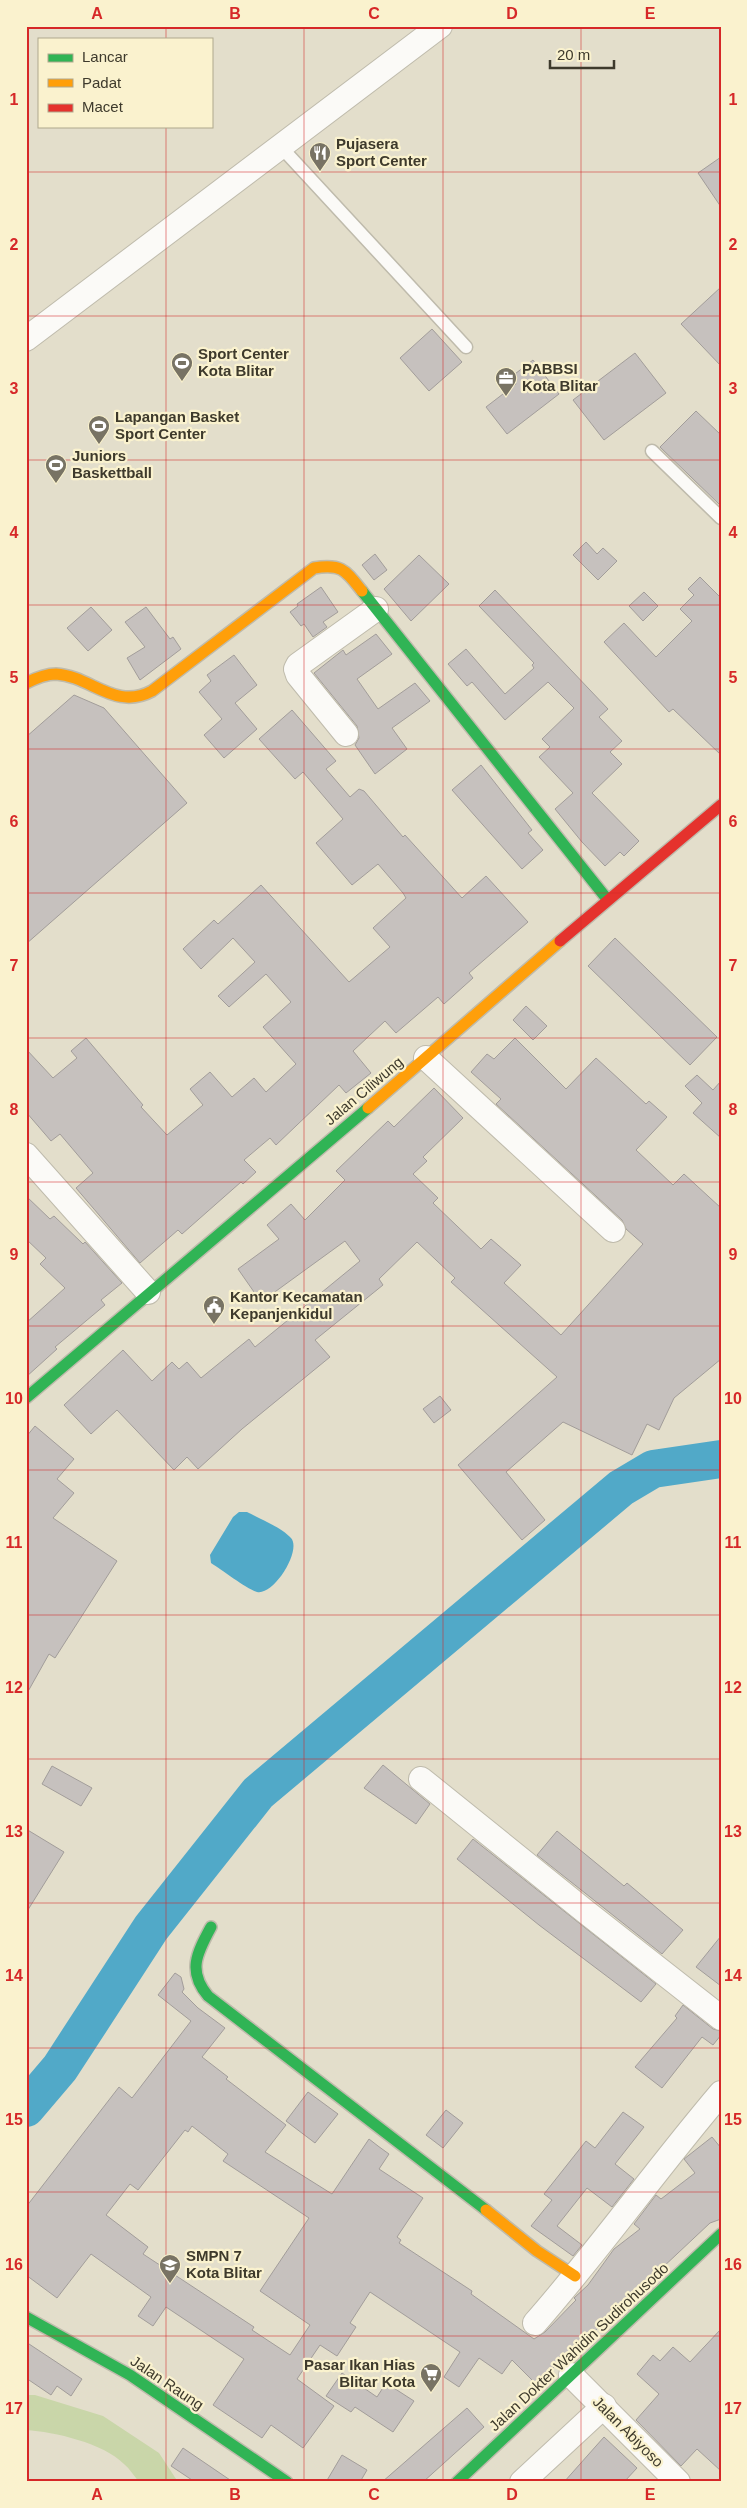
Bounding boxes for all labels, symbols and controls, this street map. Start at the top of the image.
text: A [91,5,103,22]
text: B [229,5,241,22]
text: C [368,5,380,22]
text: D [506,5,518,22]
text: E [645,5,656,22]
legend [38,38,212,128]
scale bar [550,38,613,70]
text: 20 m [557,46,590,63]
text: Lancar [82,48,128,65]
text: Padat [82,74,122,91]
text: 1 [10,91,19,108]
text: 1 [729,91,738,108]
text: Macet [82,98,124,115]
place label: Pujasera Sport Center [336,135,427,169]
restaurant icon: Pujasera Sport Center [308,141,332,172]
text: 2 [10,236,19,253]
text: 2 [729,236,738,253]
place label: Sport Center Kota Blitar [198,345,289,379]
sports icon: Sport Center Kota Blitar [170,351,194,382]
place label: PABBSI Kota Blitar [522,360,598,394]
office icon: PABBSI Kota Blitar [494,366,518,397]
text: 3 [10,380,19,397]
text: 3 [729,380,738,397]
place label: Lapangan Basket Sport Center [115,408,239,442]
sports icon: Lapangan Basket Sport Center [87,414,111,445]
place label: Juniors Baskettball [72,447,152,481]
sports icon: Juniors Baskettball [44,453,68,484]
text: 4 [10,524,19,541]
text: 4 [729,524,738,541]
text: 5 [10,669,19,686]
text: 5 [729,669,738,686]
text: 6 [10,813,19,830]
text: 6 [729,813,738,830]
text: 7 [10,957,19,974]
text: 7 [729,957,738,974]
street label: Jalan Ciliwung [321,1053,406,1128]
text: 8 [10,1101,19,1118]
text: 8 [729,1101,738,1118]
text: 9 [10,1246,19,1263]
text: 9 [729,1246,738,1263]
place label: Kantor Kecamatan Kepanjenkidul [230,1288,363,1322]
public building icon: Kantor Kecamatan Kepanjenkidul [202,1294,226,1325]
text: 10 [5,1390,23,1407]
text: 10 [724,1390,742,1407]
text: 11 [6,1534,23,1551]
text: 11 [725,1534,742,1551]
text: 12 [5,1679,23,1696]
text: 12 [724,1679,742,1696]
text: 13 [5,1823,23,1840]
text: 13 [724,1823,742,1840]
text: 14 [5,1967,23,1984]
text: 14 [724,1967,742,1984]
text: 15 [5,2111,23,2128]
text: 15 [724,2111,742,2128]
place label: SMPN 7 Kota Blitar [186,2247,262,2281]
school or university icon: SMPN 7 Kota Blitar [158,2253,182,2284]
text: 16 [5,2256,23,2273]
text: 16 [724,2256,742,2273]
street label: Jalan Dokter Wahidin Sudirohusodo [486,2259,672,2434]
street label: Jalan Raung [128,2352,207,2413]
place label: Pasar Ikan Hias Blitar Kota [304,2356,416,2390]
supermarket icon: Pasar Ikan Hias Blitar Kota [419,2362,443,2393]
street label: Jalan Abiyoso [590,2393,667,2470]
text: 17 [5,2400,23,2417]
text: 17 [724,2400,742,2417]
text: A [91,2486,103,2503]
text: B [229,2486,241,2503]
text: C [368,2486,380,2503]
text: D [506,2486,518,2503]
text: E [645,2486,656,2503]

